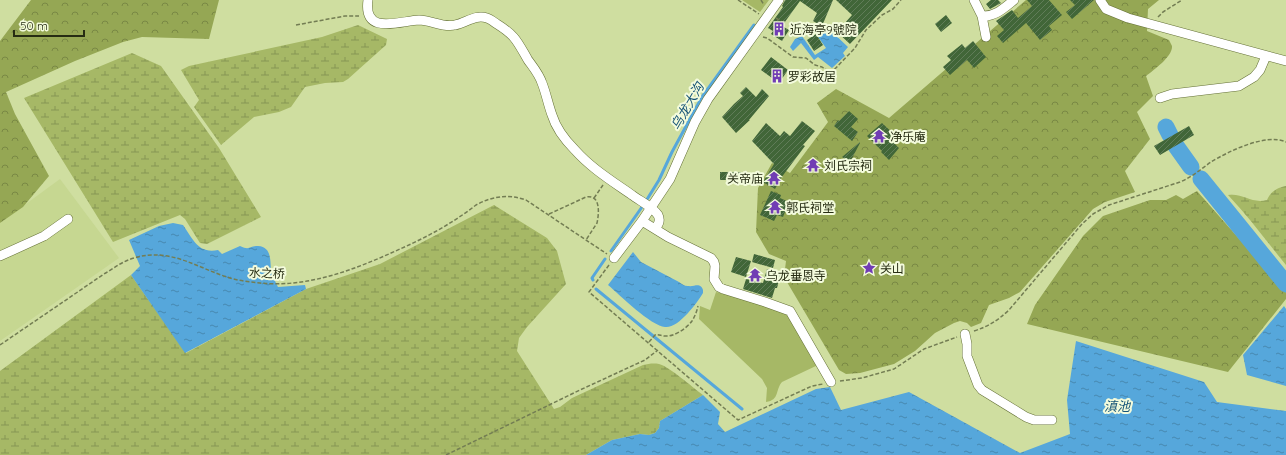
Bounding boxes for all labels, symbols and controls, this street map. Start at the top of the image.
scale bar [14,12,84,38]
text: 50 m [20,18,48,33]
building icon: 近海亭9號院 [771,21,787,37]
place label: 近海亭9號院 [790,22,857,37]
building icon: 罗彩故居 [769,68,785,84]
place label: 罗彩故居 [788,69,836,84]
water label: 乌龙大沟 [667,78,708,133]
temple icon: 净乐庵 [871,128,887,144]
place label: 净乐庵 [890,129,926,144]
temple icon: 刘氏宗祠 [805,157,821,173]
place label: 刘氏宗祠 [824,158,872,173]
temple icon: 关帝庙 [766,170,782,186]
place label: 关帝庙 [727,171,763,186]
temple icon: 郭氏祠堂 [767,199,783,215]
place label: 郭氏祠堂 [786,200,834,215]
place icon: 关山 [861,260,877,276]
place label: 关山 [880,261,904,276]
street label: 水之桥 [249,265,285,281]
temple icon: 乌龙垂恩寺 [747,267,763,283]
place label: 乌龙垂恩寺 [766,268,826,283]
water label: 滇池 [1104,398,1132,414]

